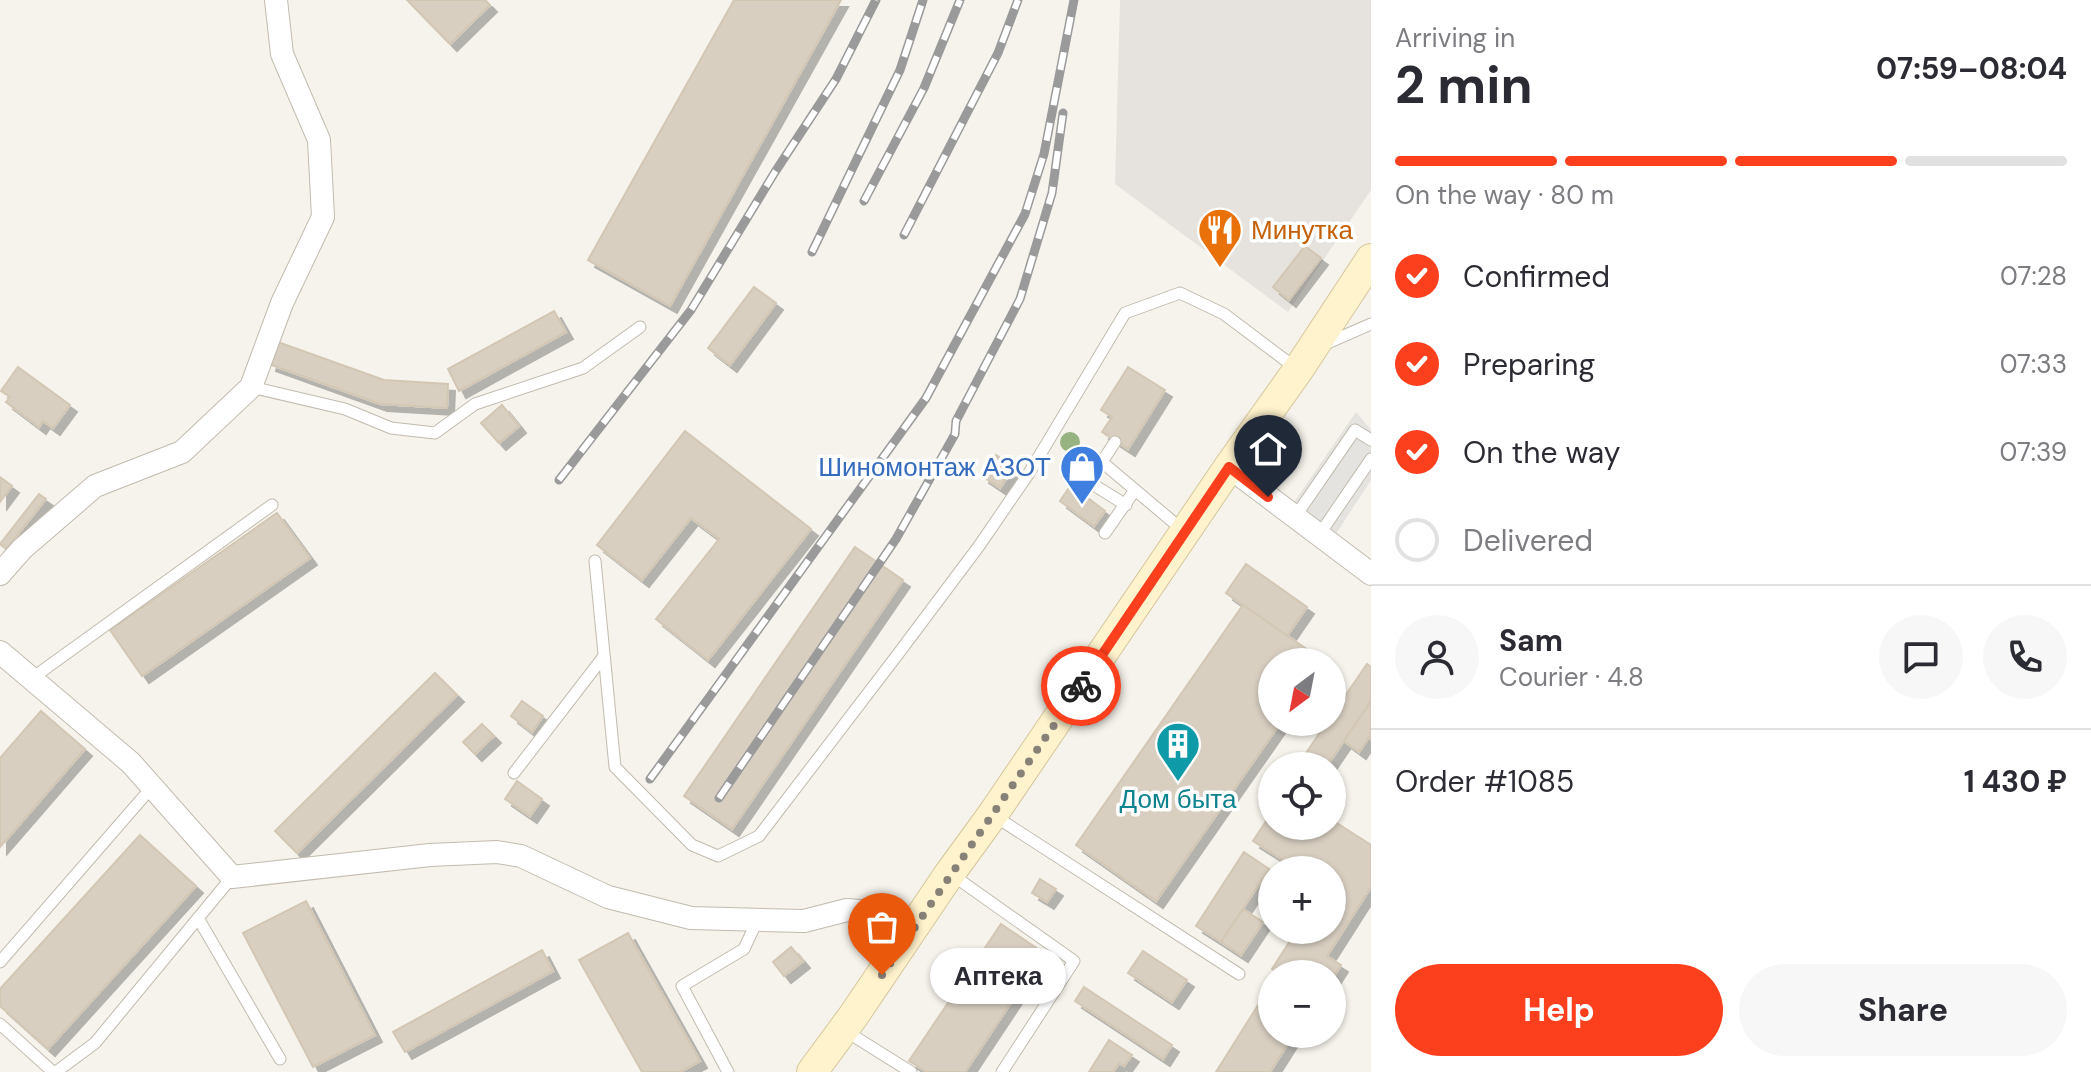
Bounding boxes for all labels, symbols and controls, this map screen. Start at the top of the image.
text: Arriving in [1395,21,1515,55]
text: 07:59–08:04 [1876,49,2067,88]
text: 2 min [1395,51,1533,119]
text: On the way · 80 m [1395,178,1614,212]
restaurant icon: Минутка [1196,206,1244,269]
place label: Минутка [1251,213,1353,247]
icon: check [1395,254,1439,298]
text: Confirmed [1463,257,1610,296]
text: 07:28 [2000,259,2067,293]
icon: check [1395,342,1439,386]
text: Preparing [1463,345,1595,384]
text: 07:33 [2000,347,2067,381]
pin [1234,415,1302,497]
icon: home [1246,427,1290,471]
icon: check [1395,430,1439,474]
text: On the way [1463,433,1620,472]
text: 07:39 [2000,435,2067,469]
shop icon: Шиномонтаж АЗОТ [1058,443,1106,506]
place label: Шиномонтаж АЗОТ [818,450,1051,484]
text: Delivered [1463,521,1593,560]
button: person [1395,615,1479,699]
button: chat [1879,615,1963,699]
button: phone [1983,615,2067,699]
text: Sam [1499,621,1563,660]
courier [1041,646,1121,726]
north arrow [1258,648,1346,736]
map controls [1258,648,1346,1048]
text: Courier · 4.8 [1499,660,1644,694]
icon: bike [1059,664,1103,708]
building icon: Дом быта [1154,720,1202,783]
button: locate [1258,752,1346,840]
text: Order #1085 [1395,762,1574,801]
text: 1 430 ₽ [1964,762,2067,801]
place label: Дом быта [1120,782,1237,816]
button: + [1258,856,1346,944]
pin [848,893,916,975]
icon: bag [860,905,904,949]
callout: Аптека [930,947,1066,1003]
text: Аптека [953,959,1043,993]
button: − [1258,960,1346,1048]
button: Help [1395,964,1723,1056]
button: Share [1739,964,2067,1056]

